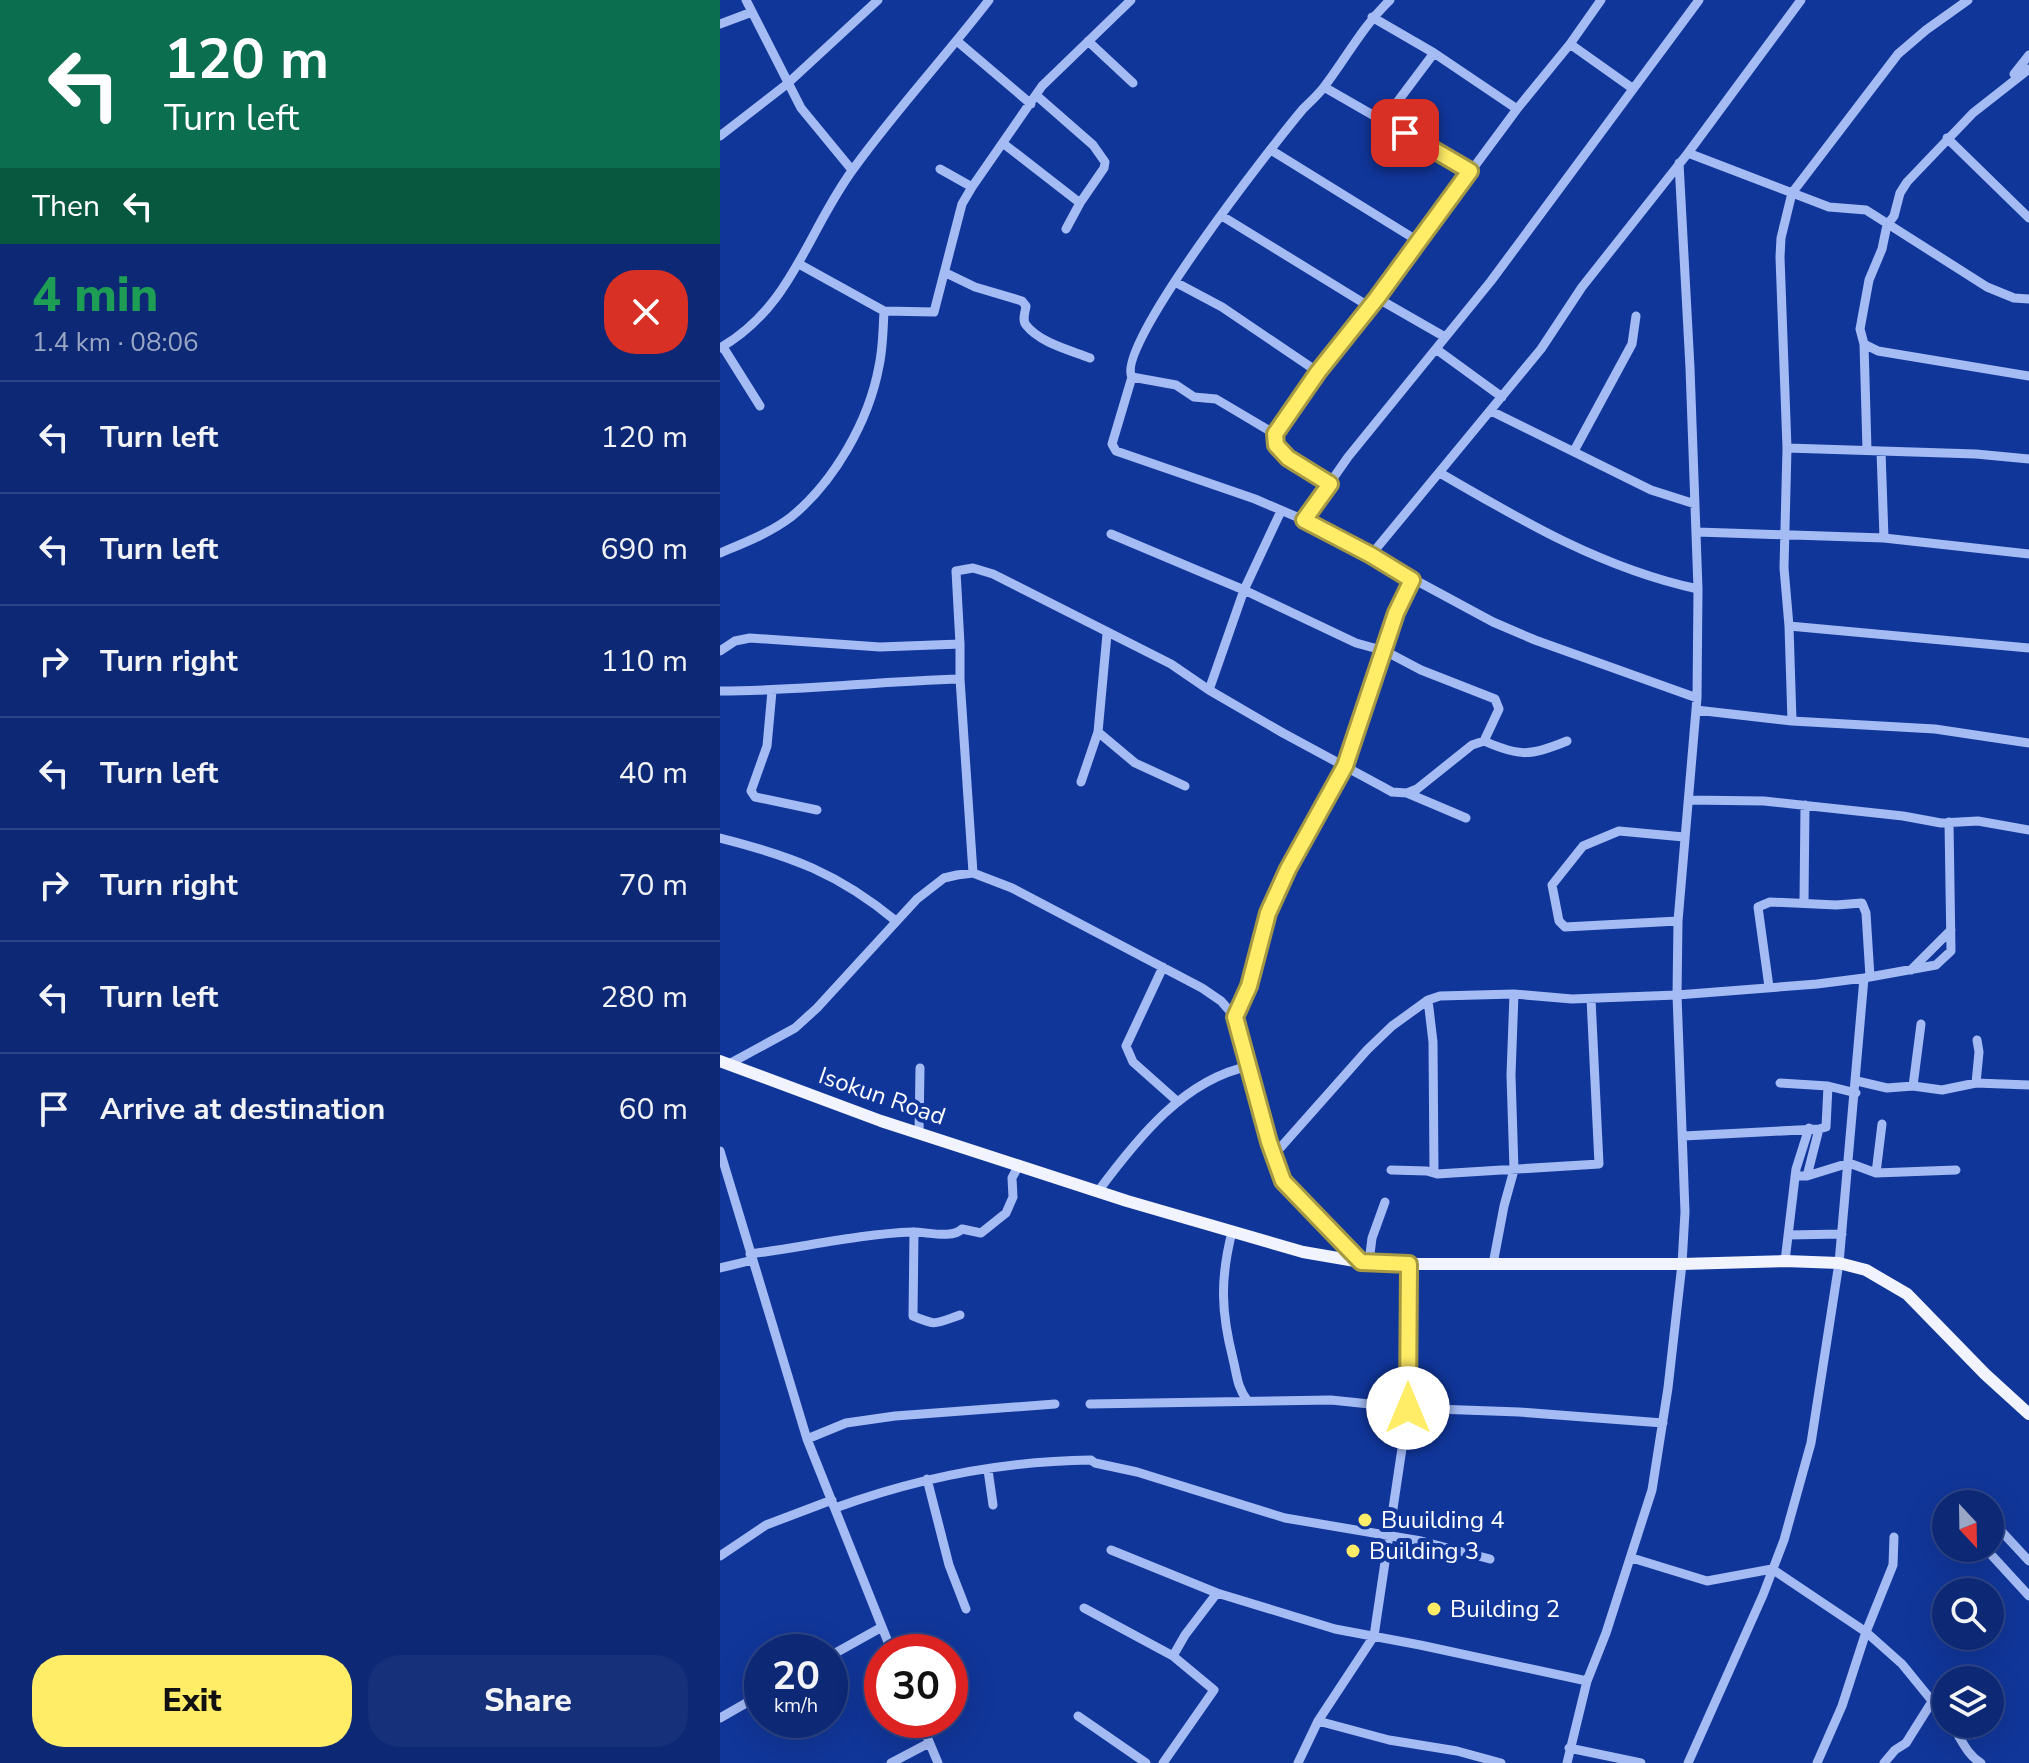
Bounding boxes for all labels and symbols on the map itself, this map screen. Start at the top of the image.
pin [1371,99,1439,167]
street label: Isokun Road [814,1059,950,1133]
position arrow [1366,1366,1450,1450]
north arrow [1932,1490,2004,1562]
place label: Buuilding 4 [1381,1504,1505,1536]
marker: Buuilding 4 [1356,1511,1374,1529]
place label: Building 3 [1369,1535,1479,1567]
marker: Building 3 [1344,1542,1362,1560]
place label: Building 2 [1450,1593,1560,1625]
marker: Building 2 [1425,1600,1443,1618]
speed limit sign: 30 [864,1634,968,1738]

